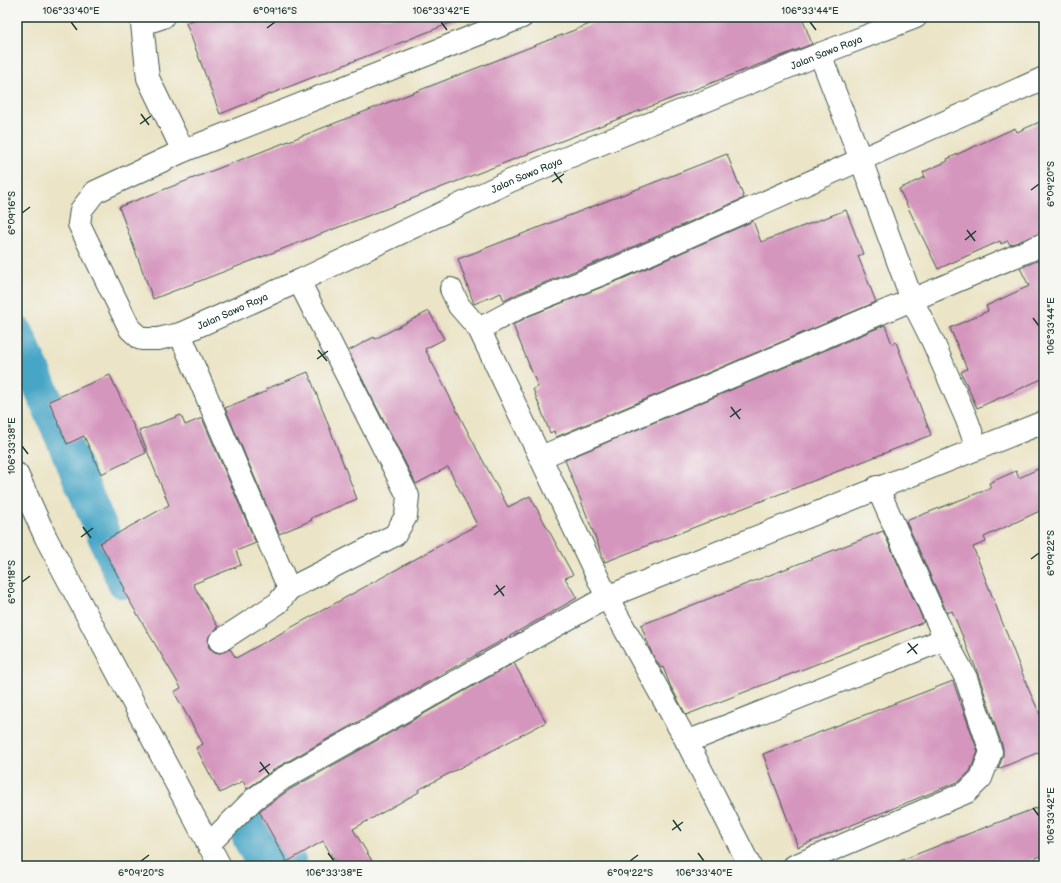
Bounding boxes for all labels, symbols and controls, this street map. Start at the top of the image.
text: 106°33'40"E [42,5,100,17]
text: 6°09'16"S [253,5,297,17]
text: 106°33'42"E [412,5,470,17]
text: 106°33'44"E [781,5,839,17]
street label: Jalan Sawo Raya [789,33,864,72]
street label: Jalan Sawo Raya [489,155,564,196]
text: 6°09'20"S [1045,161,1057,207]
text: 6°09'16"S [6,191,18,235]
street label: Jalan Sawo Raya [196,290,270,333]
text: 106°33'44"E [1045,297,1057,355]
text: 106°33'38"E [6,417,18,475]
text: 6°09'22"S [1045,530,1057,576]
text: 6°09'18"S [6,560,18,604]
text: 106°33'42"E [1045,787,1057,845]
text: 6°09'20"S [118,867,164,879]
text: 106°33'38"E [305,867,363,879]
text: 6°09'22"S [607,867,653,879]
text: 106°33'40"E [675,867,733,879]

